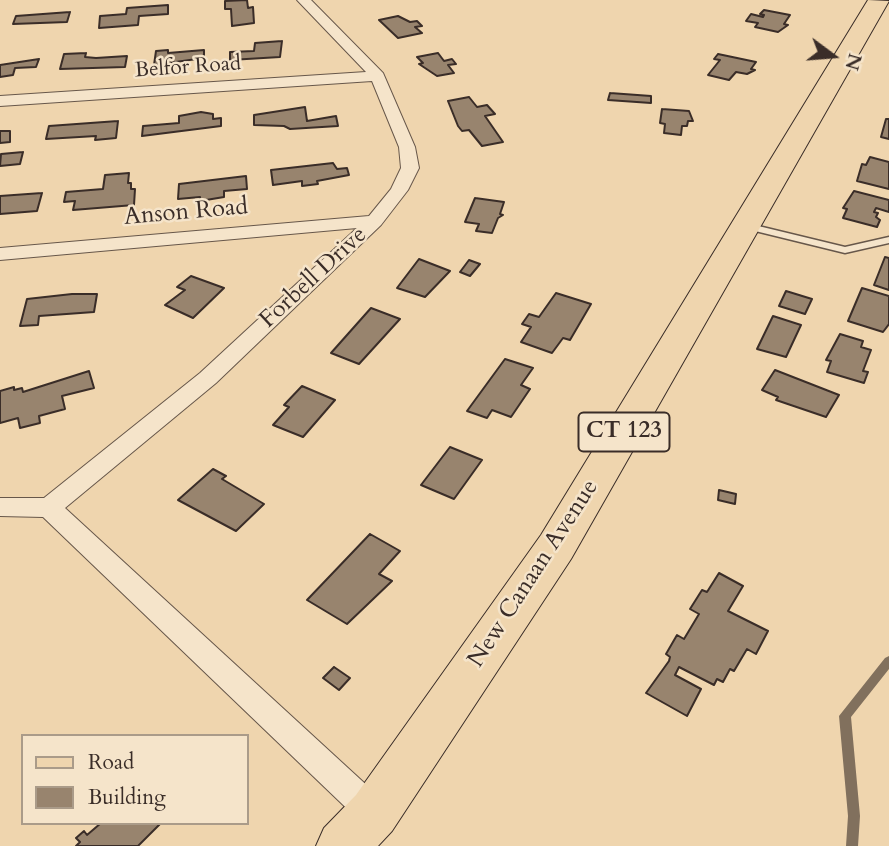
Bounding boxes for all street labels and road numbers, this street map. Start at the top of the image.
street label: Belfor Road [134,52,242,84]
street label: Anson Road [123,193,249,233]
street label: Forbell Drive [254,221,374,335]
road number: CT 123 [578,412,670,452]
street label: New Canaan Avenue [463,475,605,673]

